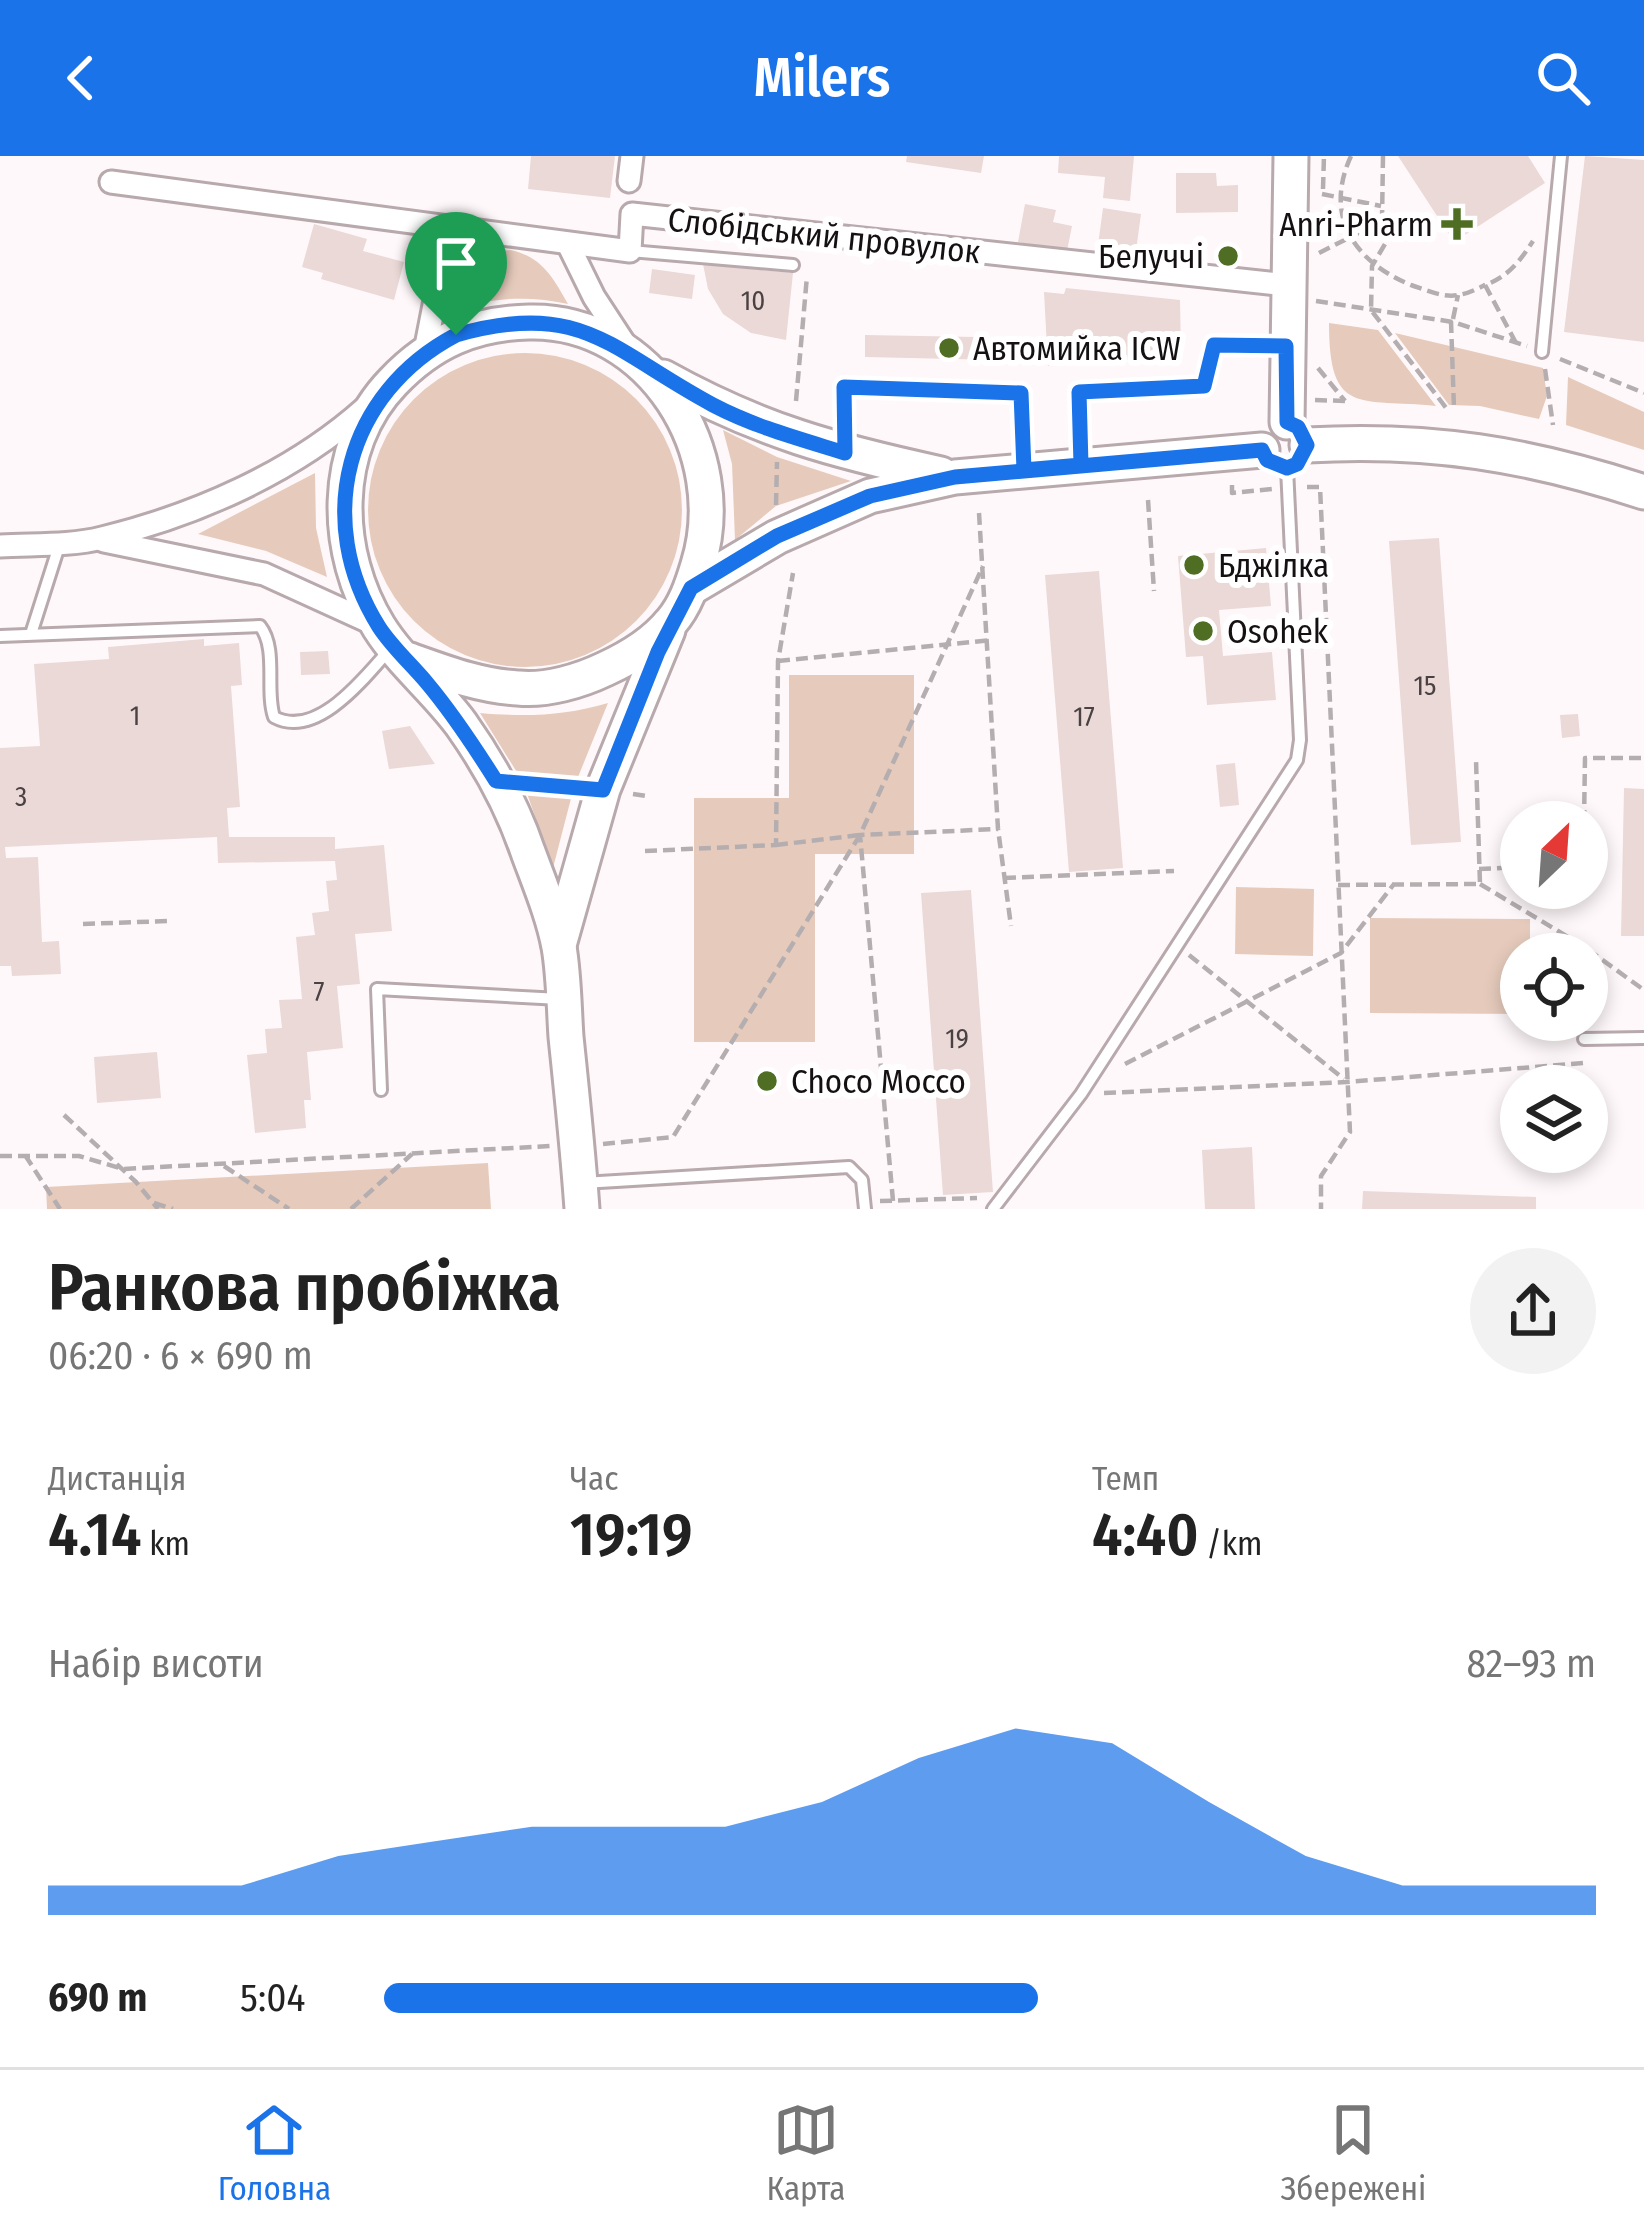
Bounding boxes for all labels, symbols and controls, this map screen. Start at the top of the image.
icon: back [48,45,114,111]
icon: search [1530,45,1596,111]
text: Milers [754,46,890,110]
street label: Слобідський провулок [666,200,983,272]
place label: Anri-Pharm [1279,205,1433,245]
marker: Anri-Pharm [1444,211,1470,237]
pin [405,212,507,335]
icon: arrive [423,230,489,296]
place label: Белуччі [1098,237,1204,277]
marker: Белуччі [1215,243,1241,269]
house number: 10 [741,285,765,317]
place label: Автомийка ICW [973,329,1181,369]
marker: Автомийка ICW [936,335,962,361]
place label: Бджілка [1218,546,1329,586]
marker: Бджілка [1181,552,1207,578]
place label: Оsоhek [1227,612,1329,652]
marker: Оsоhek [1190,618,1216,644]
house number: 15 [1414,670,1436,702]
house number: 1 [130,700,140,732]
house number: 17 [1073,701,1095,733]
house number: 3 [15,781,27,813]
north arrow [1500,801,1608,909]
map controls [1500,801,1608,1173]
button: locate [1500,933,1608,1041]
house number: 7 [314,976,325,1008]
house number: 19 [945,1023,969,1055]
place label: Choco Mocco [791,1062,966,1102]
button: layers [1500,1065,1608,1173]
marker: Choco Mocco [754,1068,780,1094]
text: Ранкова пробіжка [48,1248,561,1327]
button: share [1470,1248,1596,1374]
text: 06:20 · 6 × 690 m [48,1333,313,1379]
text: Дистанція [48,1459,186,1499]
text: Час [570,1459,618,1499]
text: Темп [1092,1459,1159,1499]
text: 4.14 [48,1499,141,1571]
text: 19:19 [570,1499,692,1571]
text: 4:40 [1092,1499,1199,1571]
text: km [141,1524,190,1564]
text: /km [1199,1524,1262,1564]
text: Набір висоти [48,1641,264,1687]
text: 82–93 m [1467,1641,1596,1687]
text: 690 m [48,1975,147,2021]
text: 5:04 [240,1975,305,2021]
tab: Головна [218,2097,331,2209]
tab: Карта [767,2097,845,2209]
tab: Збережені [1281,2097,1426,2209]

